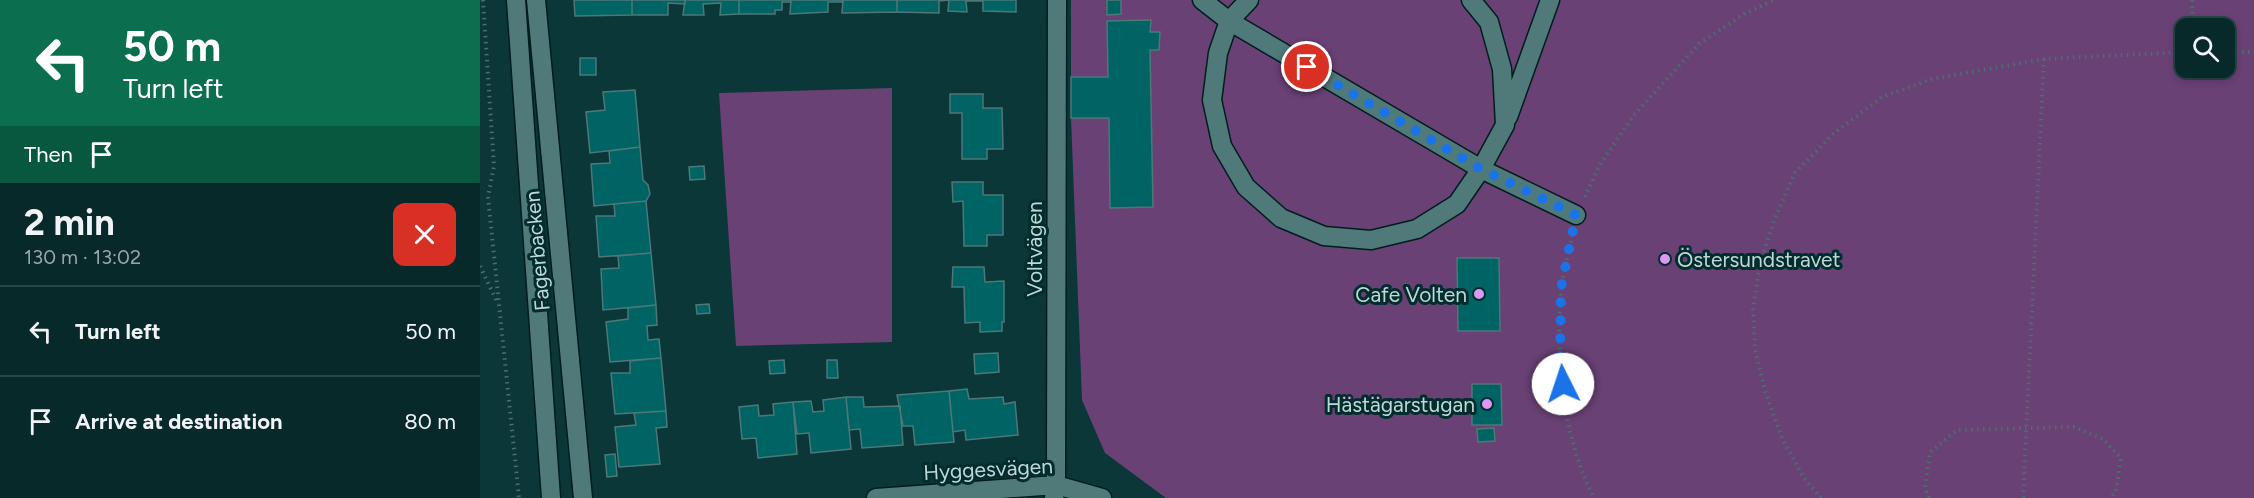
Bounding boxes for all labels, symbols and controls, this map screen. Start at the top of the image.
map controls [2175,18,2235,78]
button: search [2175,18,2235,78]
text: 50 m [123,21,221,72]
icon: left [24,24,102,102]
pin [1281,41,1332,92]
icon: arrive [1290,50,1323,83]
text: Turn left [123,72,223,105]
icon: arrive [85,138,118,171]
text: Then [24,141,73,168]
street label: Fagerbacken [519,190,555,312]
text: 2 min [24,201,115,244]
street label: Voltvägen [1022,201,1047,297]
button: close [393,203,456,266]
text: 130 m · 13:02 [24,245,141,269]
place label: Östersundstravet [1677,247,1841,272]
marker: Östersundstravet [1658,252,1672,266]
place label: Cafe Volten [1355,282,1467,307]
marker: Cafe Volten [1472,287,1486,301]
icon: left [24,315,57,348]
text: Turn left [75,318,161,345]
text: 50 m [405,318,456,345]
position arrow [1531,352,1595,416]
place label: Hästägarstugan [1326,392,1475,417]
marker: Hästägarstugan [1480,397,1494,411]
icon: arrive [24,405,57,438]
text: Arrive at destination [75,408,283,435]
text: 80 m [404,408,456,435]
street label: Hyggesvägen [923,453,1053,485]

